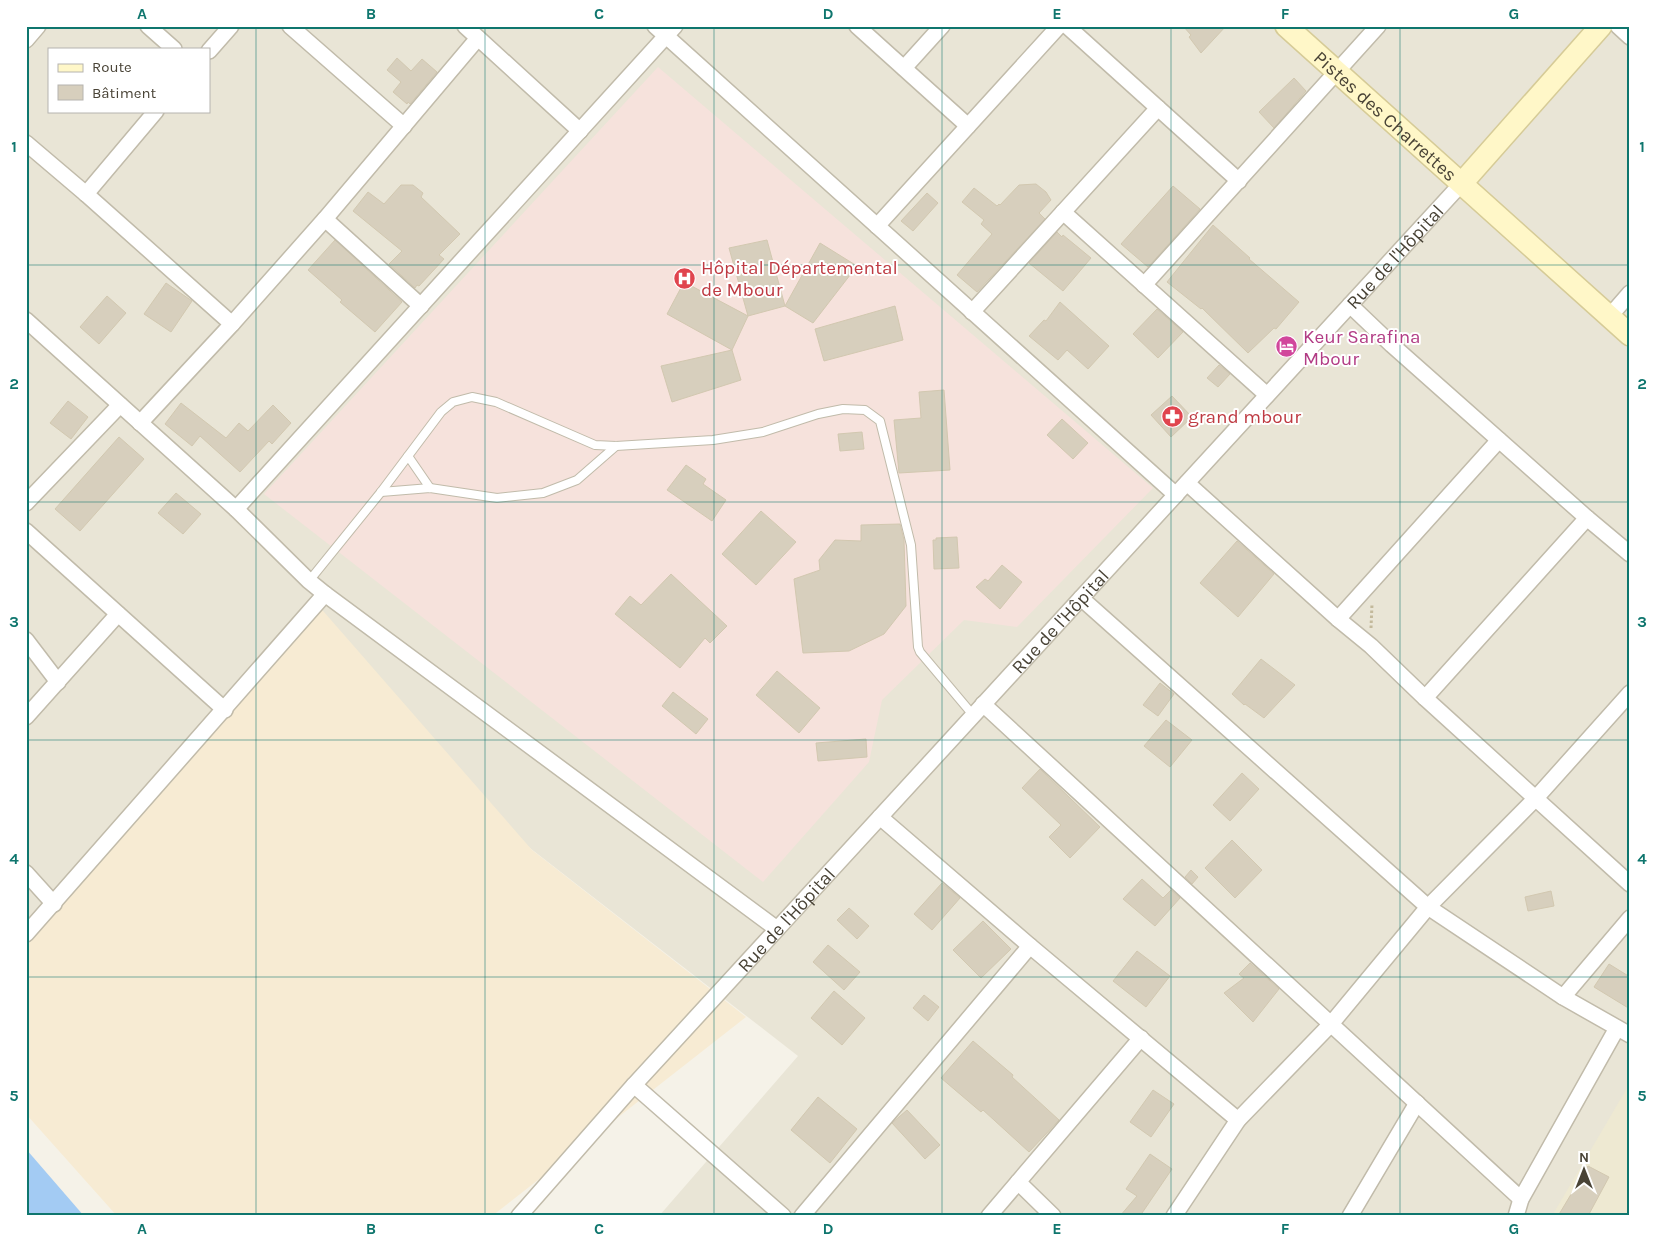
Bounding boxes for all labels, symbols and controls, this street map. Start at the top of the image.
text: A [137,4,147,23]
text: B [366,4,376,23]
text: C [594,4,604,23]
text: D [823,4,834,23]
text: E [1052,4,1062,23]
text: F [1281,4,1290,23]
text: G [1509,4,1519,23]
street label: Pistes des Charrettes [1309,47,1461,186]
legend [48,48,210,112]
text: Route [92,58,132,76]
text: Bâtiment [92,84,156,102]
text: 1 [11,137,17,156]
text: 1 [1639,137,1645,156]
street label: Rue de l'Hôpital [1342,200,1449,314]
place label: Hôpital Départemental de Mbour [701,257,898,301]
hospital icon: Hôpital Départemental de Mbour [673,266,697,290]
place label: Keur Sarafina Mbour [1303,326,1421,370]
hotel icon: Keur Sarafina Mbour [1275,335,1299,359]
text: 2 [9,374,19,393]
text: 2 [1637,374,1647,393]
pharmacy icon: grand mbour [1160,404,1184,428]
place label: grand mbour [1188,406,1301,428]
street label: Rue de l'Hôpital [1007,565,1114,678]
text: 3 [9,612,19,631]
text: 3 [1637,612,1647,631]
text: 4 [9,849,19,868]
text: 4 [1637,849,1647,868]
street label: Rue de l'Hôpital [733,863,840,977]
text: 5 [9,1086,19,1105]
text: 5 [1637,1086,1647,1105]
north arrow [1558,1144,1608,1194]
text: N [1579,1149,1589,1166]
text: A [137,1219,147,1238]
text: B [366,1219,376,1238]
text: C [594,1219,604,1238]
text: D [823,1219,834,1238]
text: E [1052,1219,1062,1238]
text: F [1281,1219,1290,1238]
text: G [1509,1219,1519,1238]

